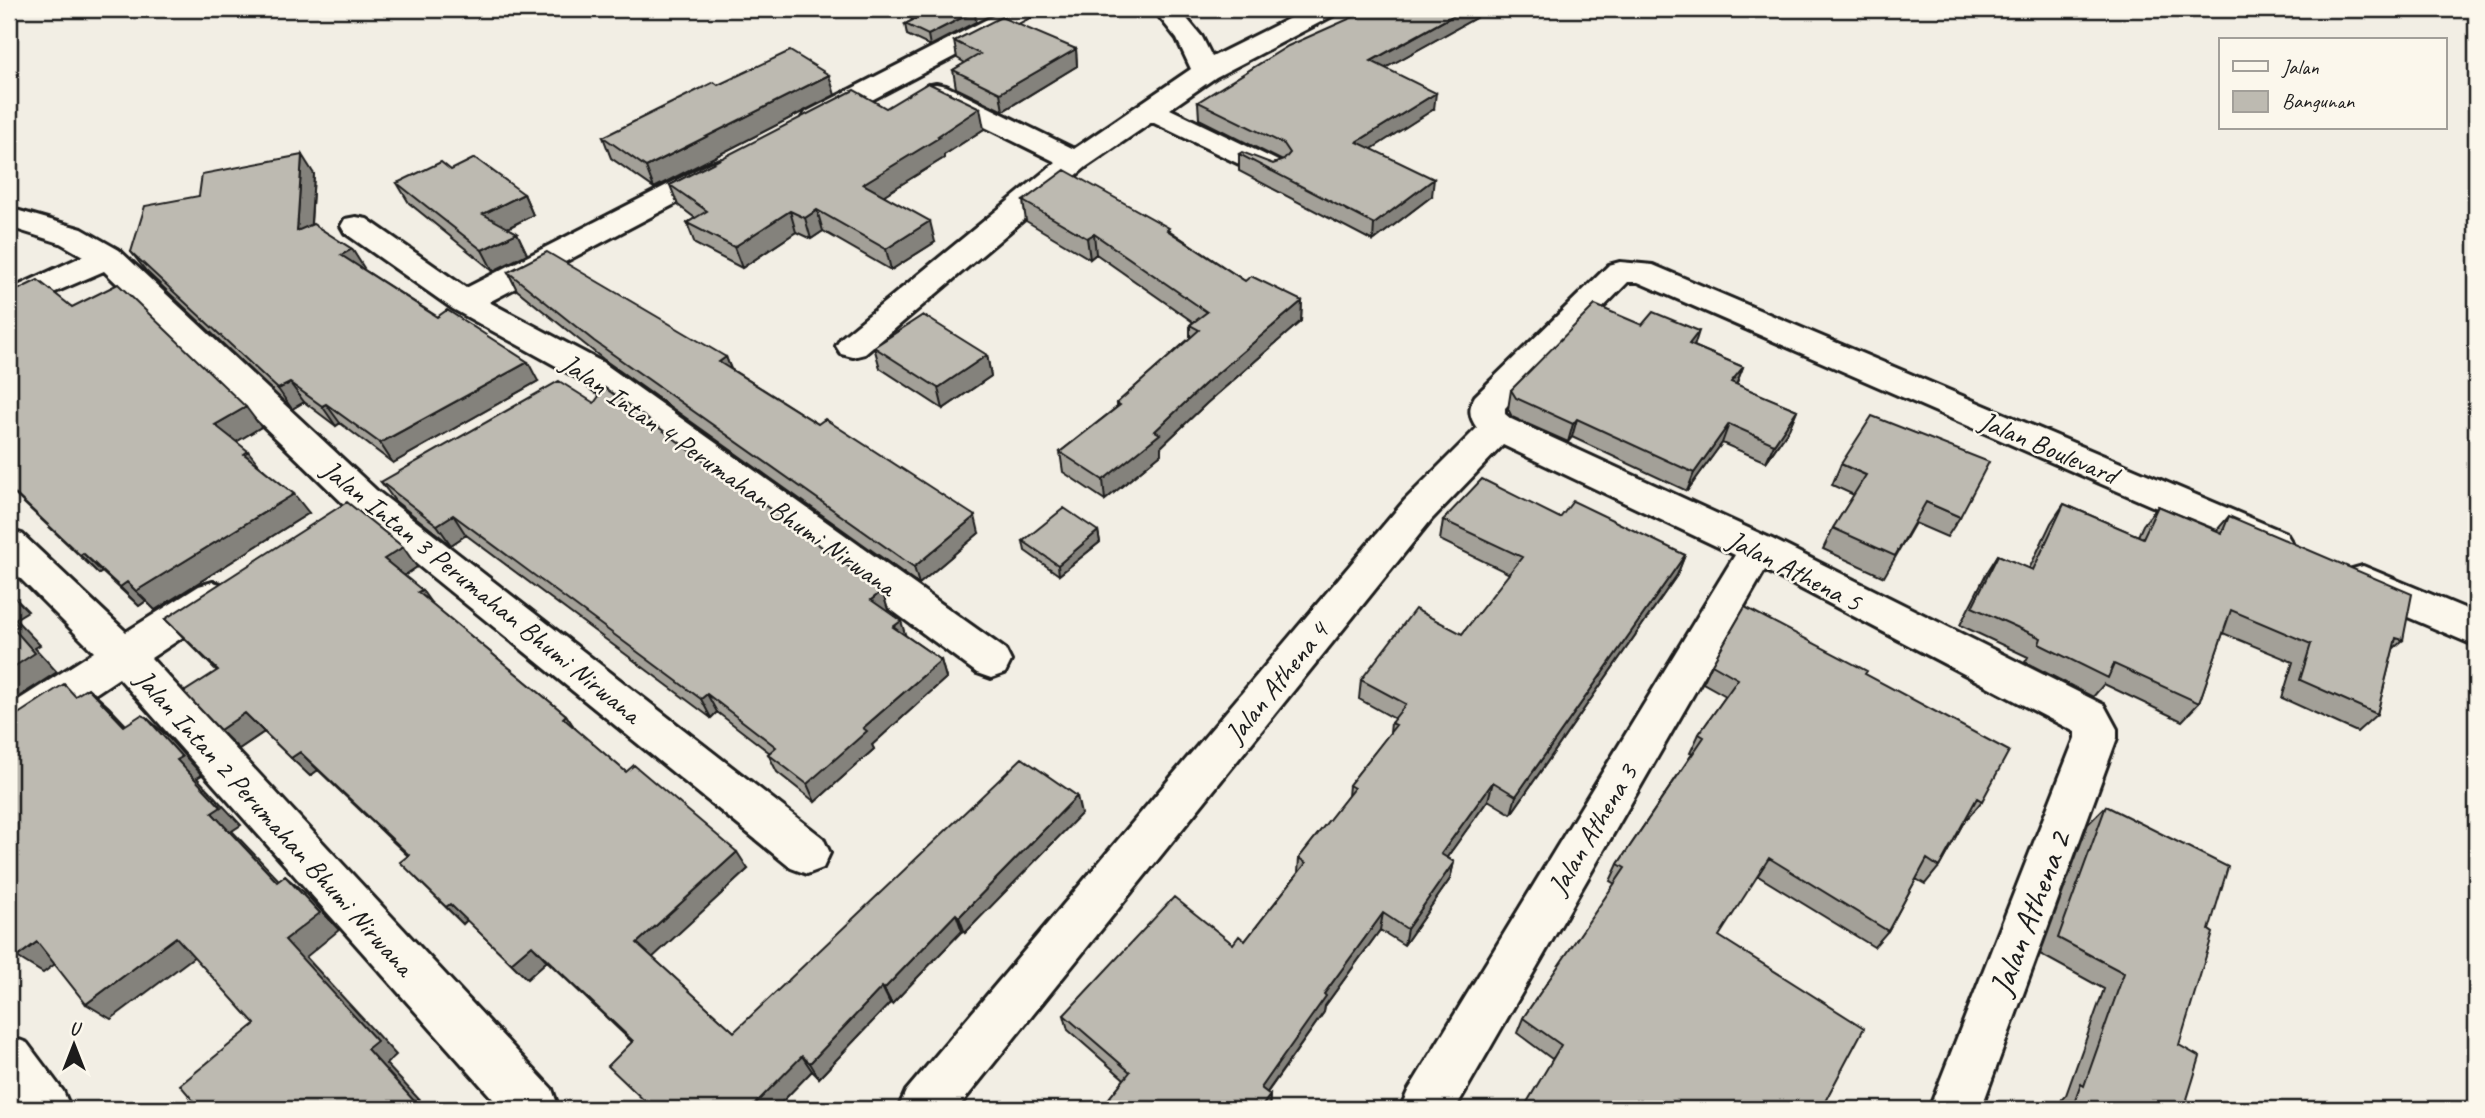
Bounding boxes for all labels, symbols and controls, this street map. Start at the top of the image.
legend [2219,38,2446,130]
text: Jalan [2281,54,2319,80]
text: Bangunan [2282,88,2355,114]
street label: Jalan Intan 4 Perumahan Bhumi Nirwana [553,344,905,605]
street label: Jalan Boulevard [1973,402,2127,494]
street label: Jalan Intan 3 Perumahan Bhumi Nirwana [314,451,650,733]
street label: Jalan Athena 5 [1720,521,1869,620]
street label: Jalan Athena 4 [1216,613,1337,751]
street label: Jalan Intan 2 Perumahan Bhumi Nirwana [126,660,423,985]
street label: Jalan Athena 3 [1539,756,1646,902]
street label: Jalan Athena 2 [1979,823,2081,1003]
north arrow [38,1010,108,1080]
text: U [69,1017,82,1041]

